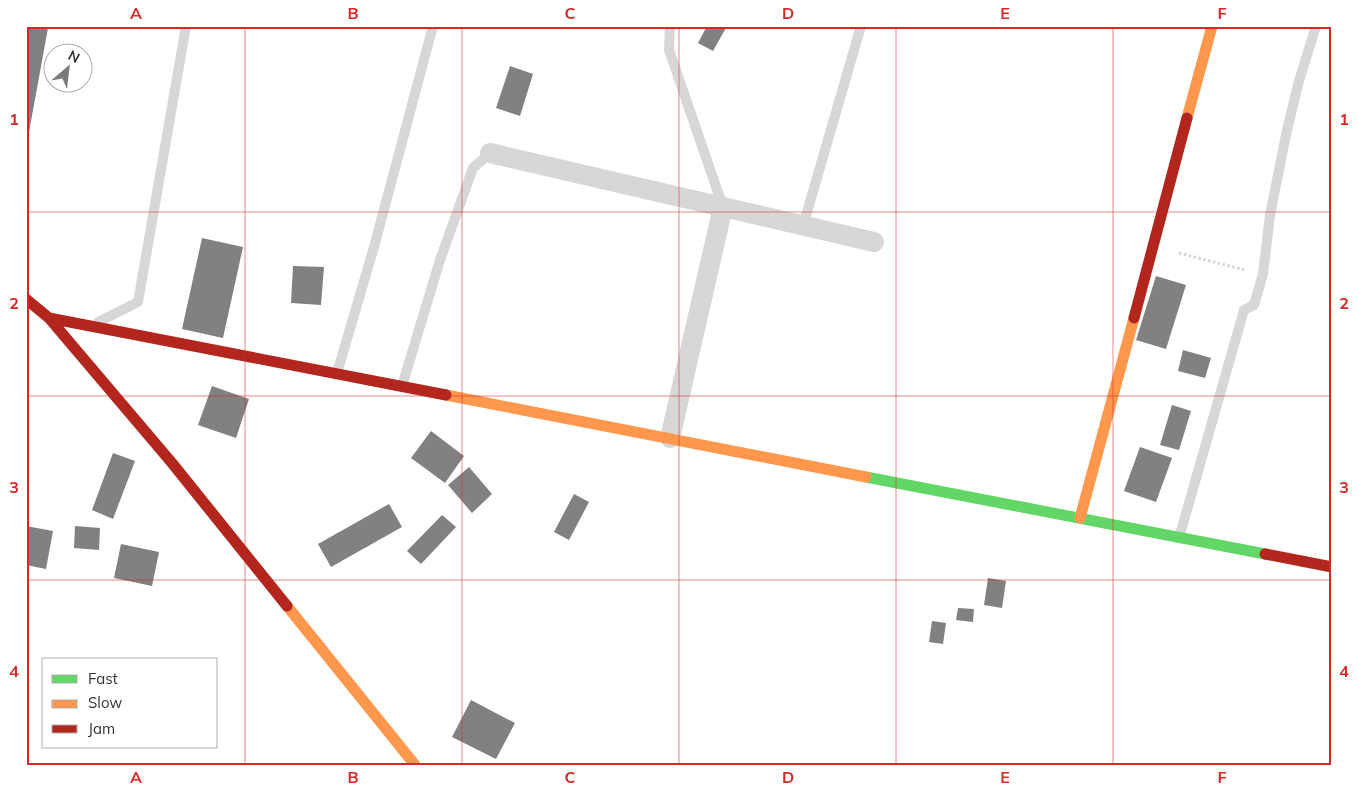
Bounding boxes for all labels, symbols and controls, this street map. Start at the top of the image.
text: A [130,3,142,23]
text: B [347,3,359,23]
text: C [565,3,576,23]
text: D [782,3,794,23]
text: E [1000,3,1010,23]
text: F [1217,3,1227,23]
north arrow [42,42,92,92]
text: N [65,46,83,67]
text: 1 [9,109,19,129]
text: 1 [1339,109,1349,129]
text: 2 [9,293,19,313]
text: 2 [1339,293,1349,313]
text: 3 [9,477,19,497]
text: 3 [1339,477,1349,497]
legend [42,658,218,748]
text: 4 [9,661,19,681]
text: 4 [1339,661,1349,681]
text: Fast [88,669,118,688]
text: Slow [88,693,122,712]
text: Jam [88,719,115,738]
text: A [130,767,142,787]
text: B [347,767,359,787]
text: C [565,767,576,787]
text: D [782,767,794,787]
text: E [1000,767,1010,787]
text: F [1217,767,1227,787]

